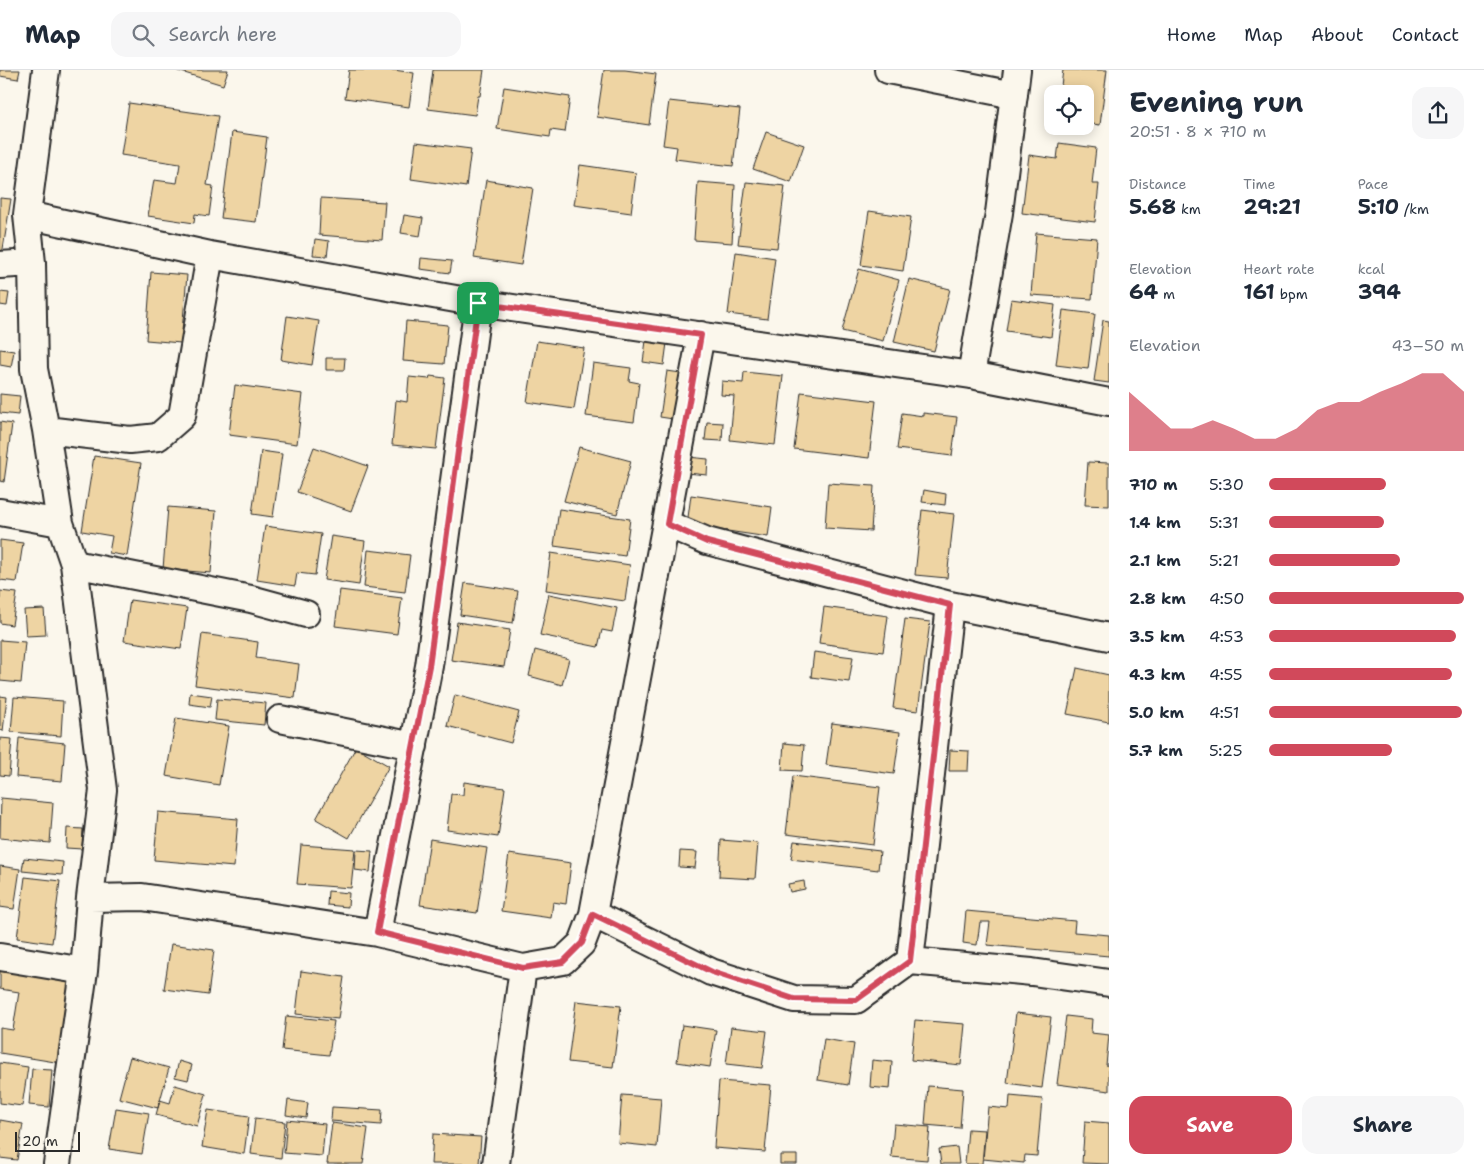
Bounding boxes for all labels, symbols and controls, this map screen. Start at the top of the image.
search box [111,12,461,57]
text: Map [25,19,81,51]
icon: search [129,21,157,49]
text: Search here [169,22,277,47]
text: Home [1167,23,1216,47]
text: Map [1244,23,1283,47]
text: About [1311,23,1364,47]
text: Contact [1392,23,1459,47]
text: Evening run [1129,83,1304,121]
map controls [1044,85,1094,135]
button: locate [1044,85,1094,135]
button: share [1412,87,1464,139]
text: 20:51 · 8 × 710 m [1129,121,1266,142]
text: Distance [1129,175,1186,193]
text: Time [1243,175,1275,193]
text: Pace [1358,175,1388,193]
text: 5.68 [1129,193,1176,221]
text: 29:21 [1243,193,1301,221]
text: 5:10 [1358,193,1399,221]
text: km [1176,200,1201,218]
text: /km [1399,200,1429,218]
text: Elevation [1129,260,1192,278]
text: Heart rate [1243,260,1315,278]
text: kcal [1358,260,1385,278]
text: 64 [1129,278,1158,306]
text: 161 [1243,278,1275,306]
text: 394 [1358,278,1401,306]
pin [457,282,499,324]
text: m [1158,285,1175,303]
text: bpm [1275,285,1308,303]
icon: arrive [464,289,492,317]
text: Elevation [1129,335,1201,356]
text: 43–50 m [1391,335,1464,356]
text: 710 m [1129,474,1178,495]
text: 5:30 [1209,474,1244,495]
text: 1.4 km [1129,512,1181,533]
text: 5:31 [1209,512,1239,533]
text: 2.1 km [1129,550,1181,571]
text: 5:21 [1209,550,1239,571]
text: 2.8 km [1129,588,1186,609]
text: 4:50 [1209,588,1244,609]
text: 3.5 km [1129,626,1185,647]
text: 4:53 [1209,626,1244,647]
text: 4.3 km [1129,664,1185,685]
text: 4:55 [1209,664,1243,685]
text: 5.0 km [1129,702,1184,723]
text: 4:51 [1209,702,1239,723]
text: 5.7 km [1129,740,1183,761]
text: 5:25 [1209,740,1242,761]
button: Save [1129,1096,1292,1154]
button: Share [1302,1096,1464,1154]
scale bar [15,1129,80,1152]
text: 20 m [22,1132,58,1150]

